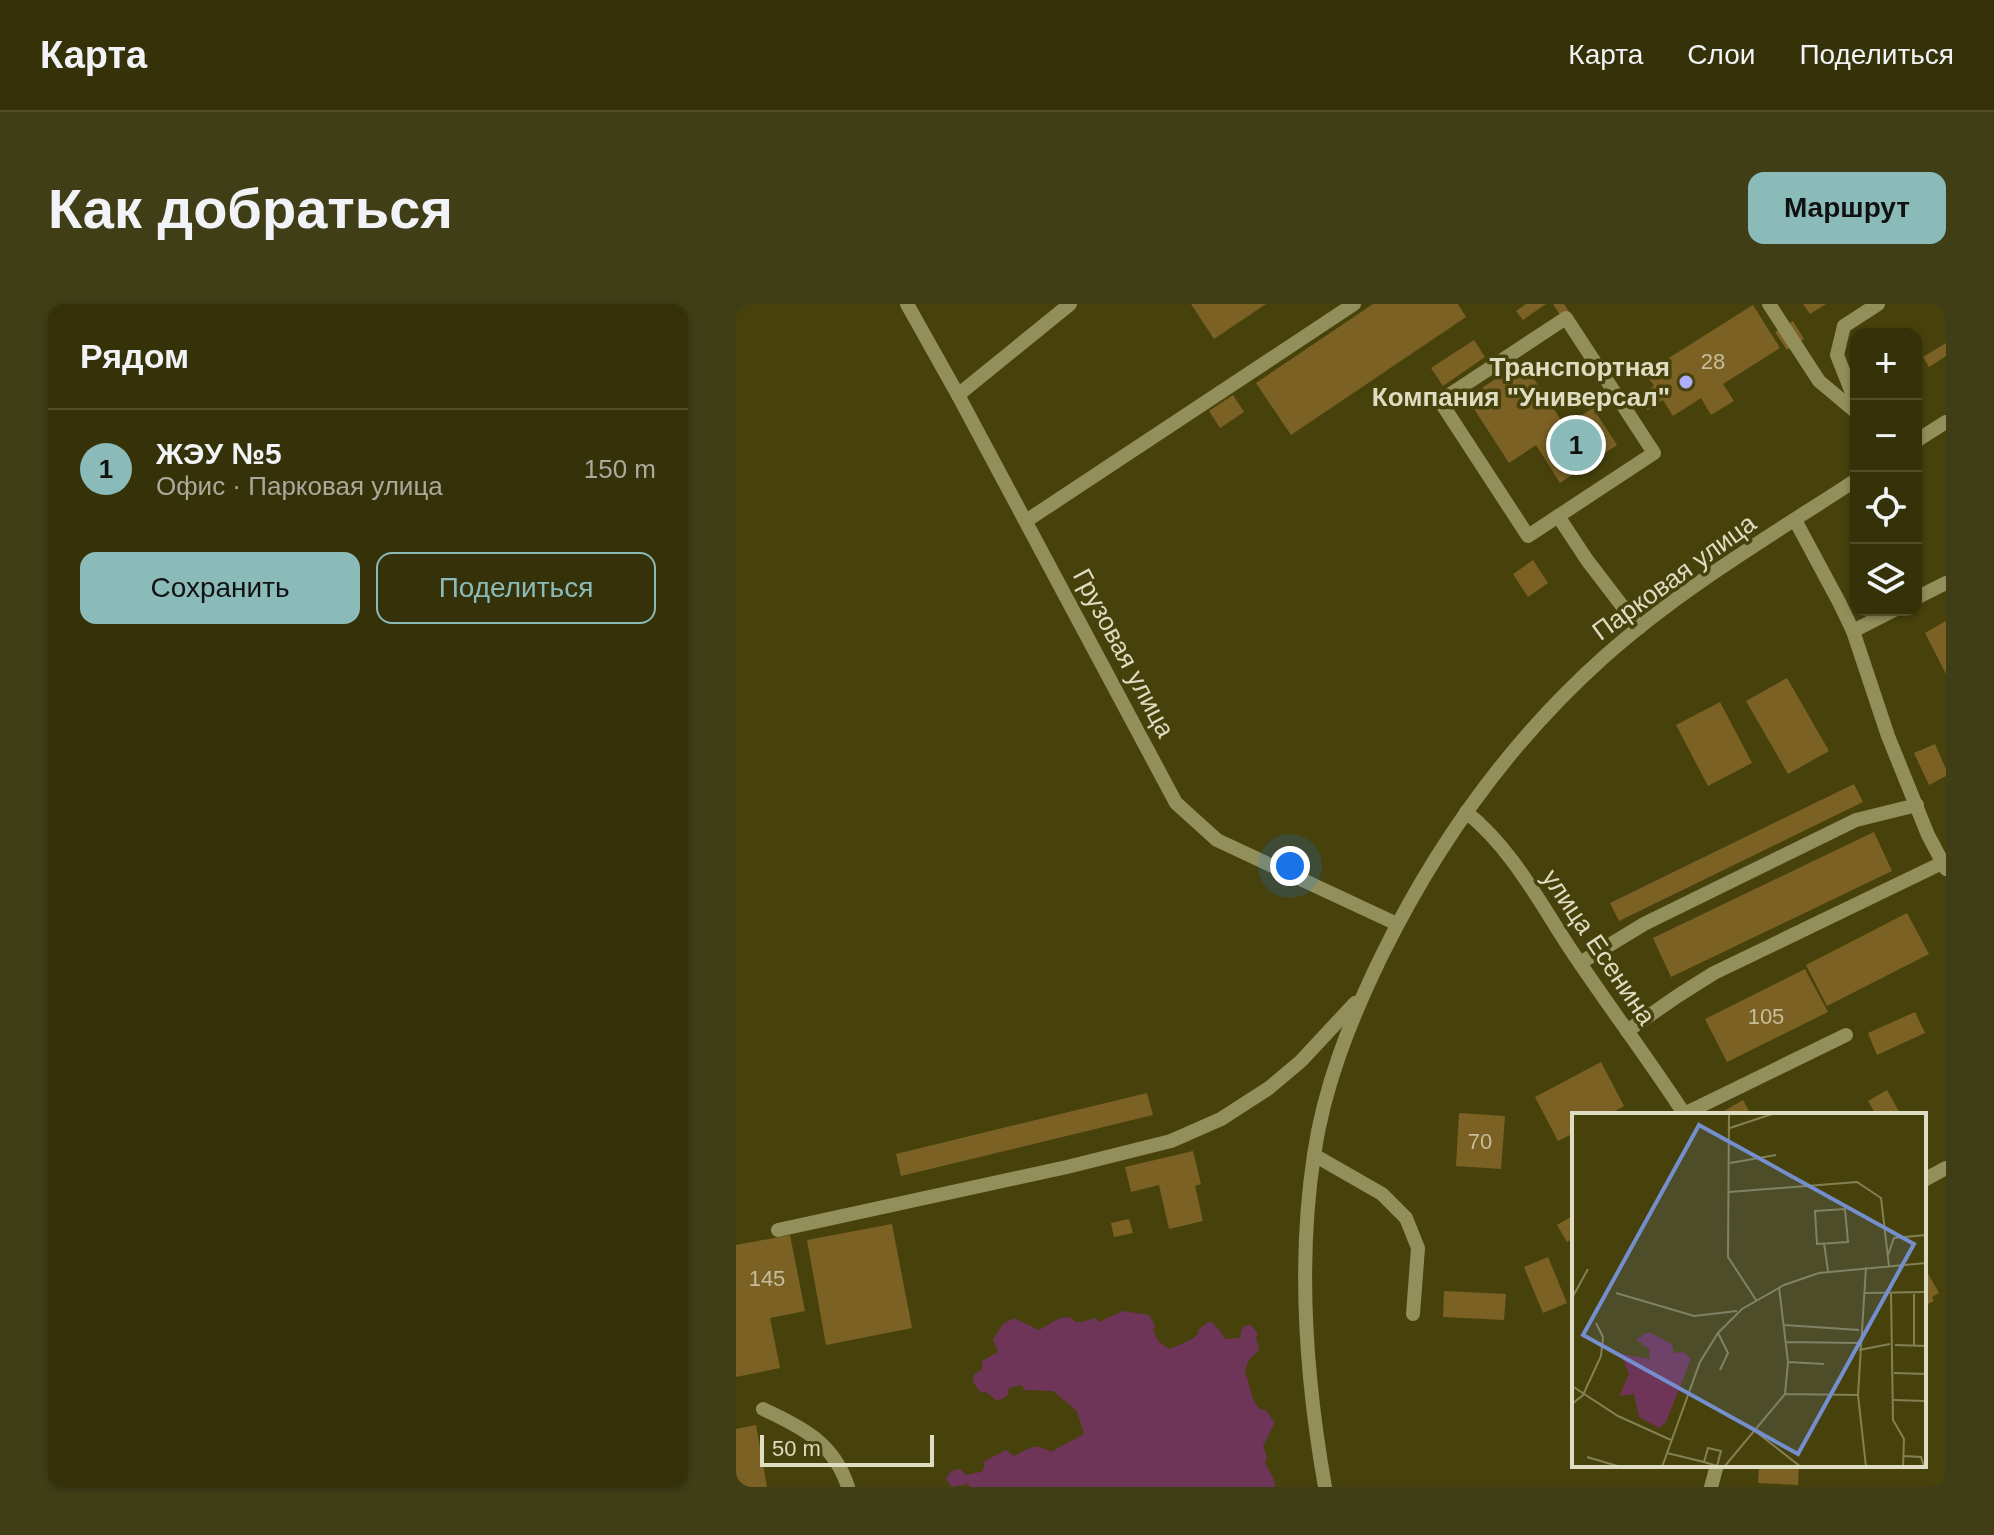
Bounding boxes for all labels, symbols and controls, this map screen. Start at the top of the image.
text: Карта [40,34,147,76]
text: Карта [1568,39,1643,70]
text: Слои [1687,39,1755,70]
text: Поделиться [1799,39,1954,70]
button: Маршрут [1748,172,1946,244]
text: Как добраться [48,177,453,240]
map controls [1850,328,1922,616]
button: + [1850,328,1922,400]
text: Рядом [80,337,189,375]
house number: 28 [1701,349,1725,374]
place label: Транспортная Компания "Универсал" [1372,352,1670,412]
marker: Транспортная Компания "Универсал" [1677,373,1695,391]
button: − [1850,400,1922,472]
pin: 1 [1550,415,1602,475]
text: ЖЭУ №5 [156,437,282,470]
text: 1 [99,454,113,484]
text: 150 m [584,454,656,484]
text: Офис · Парковая улица [156,471,443,501]
button: locate [1850,472,1922,544]
street label: Парковая улица [1587,507,1762,646]
button: layers [1850,544,1922,616]
button: Сохранить [80,552,360,624]
button: Поделиться [376,552,656,624]
street label: Грузовая улица [1067,564,1181,743]
your location [1270,846,1310,886]
street label: улица Есенина [1536,864,1662,1031]
house number: 105 [1748,1004,1784,1029]
inset map [1572,1113,1926,1467]
house number: 70 [1468,1129,1492,1154]
house number: 145 [749,1266,785,1291]
scale bar [760,1431,934,1467]
text: 50 m [772,1436,821,1461]

